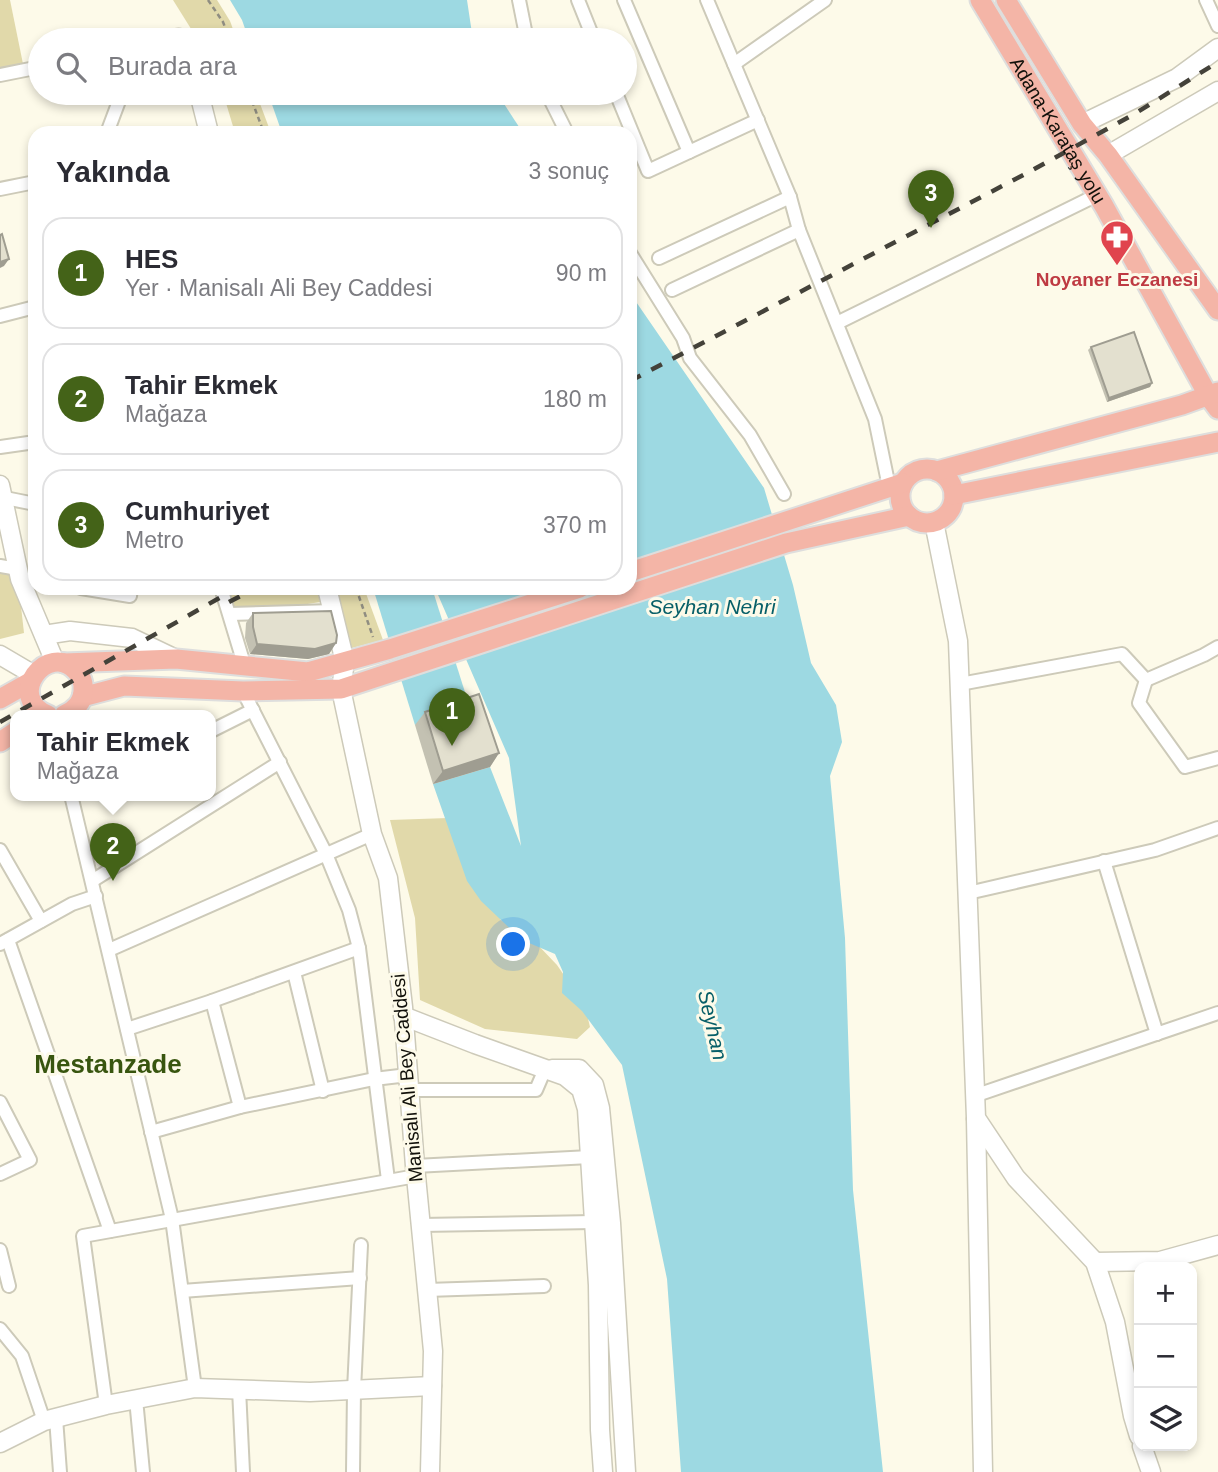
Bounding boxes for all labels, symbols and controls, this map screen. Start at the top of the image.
search box [28,28,637,105]
icon: search [52,48,90,86]
text: Burada ara [108,51,237,81]
street label: Adana-Karataş yolu [1006,53,1110,207]
text: Yakında [56,155,169,188]
text: 3 sonuç [528,158,609,184]
pin: 3 [908,170,954,228]
pharmacy icon: Noyaner Eczanesi [1098,218,1136,267]
text: HES [125,244,178,274]
text: 1 [75,260,87,286]
text: 90 m [556,260,607,286]
place label: Noyaner Eczanesi [1036,269,1198,290]
text: Yer · Manisalı Ali Bey Caddesi [125,275,432,301]
text: Tahir Ekmek [125,370,278,400]
text: 2 [75,386,87,412]
text: 180 m [543,386,607,412]
text: Mağaza [125,401,207,427]
text: Cumhuriyet [125,496,269,526]
text: 3 [75,512,87,538]
text: 370 m [543,512,607,538]
text: Metro [125,527,184,553]
water label: Seyhan Nehri [648,595,777,618]
pin: 1 [429,688,475,746]
popup [10,710,216,801]
text: Tahir Ekmek [37,727,189,757]
text: Mağaza [37,758,118,784]
pin: 2 [90,823,136,881]
your location [496,927,530,961]
street label: Manisalı Ali Bey Caddesi [387,973,427,1183]
water label: Seyhan [694,988,732,1062]
district label: Mestanzade [34,1049,182,1079]
map controls [1134,1262,1197,1451]
button: + [1134,1262,1197,1325]
button: − [1134,1325,1197,1388]
button: layers [1134,1388,1197,1451]

